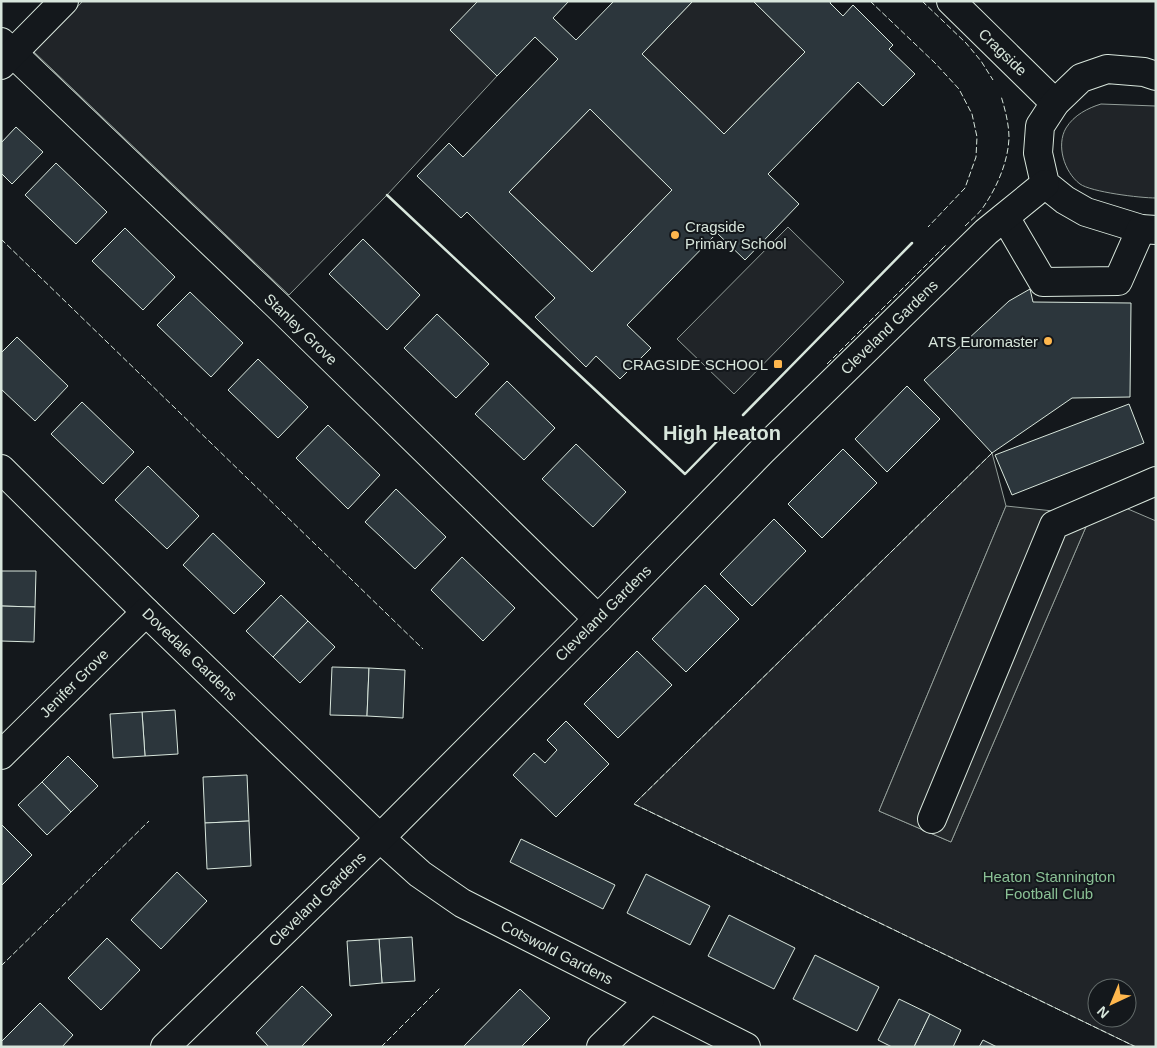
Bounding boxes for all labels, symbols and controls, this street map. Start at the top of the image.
street label: Cragside [976,25,1030,79]
place label: Cragside Primary School [685,218,787,252]
marker: Cragside Primary School [669,229,681,241]
street label: Cleveland Gardens [837,276,941,378]
street label: Stanley Grove [261,290,341,368]
place label: ATS Euromaster [928,333,1038,350]
marker: ATS Euromaster [1042,335,1054,347]
place label: CRAGSIDE SCHOOL [622,356,768,373]
marker: CRAGSIDE SCHOOL [772,358,784,370]
district label: High Heaton [663,422,781,444]
street label: Cleveland Gardens [552,562,654,664]
street label: Dovedale Gardens [139,604,241,704]
street label: Jenifer Grove [36,645,112,721]
street label: Cleveland Gardens [265,848,369,950]
park label: Heaton Stannington Football Club [983,868,1115,902]
street label: Cotswold Gardens [498,916,616,988]
north arrow [1087,978,1137,1028]
text: N [1094,1003,1112,1022]

